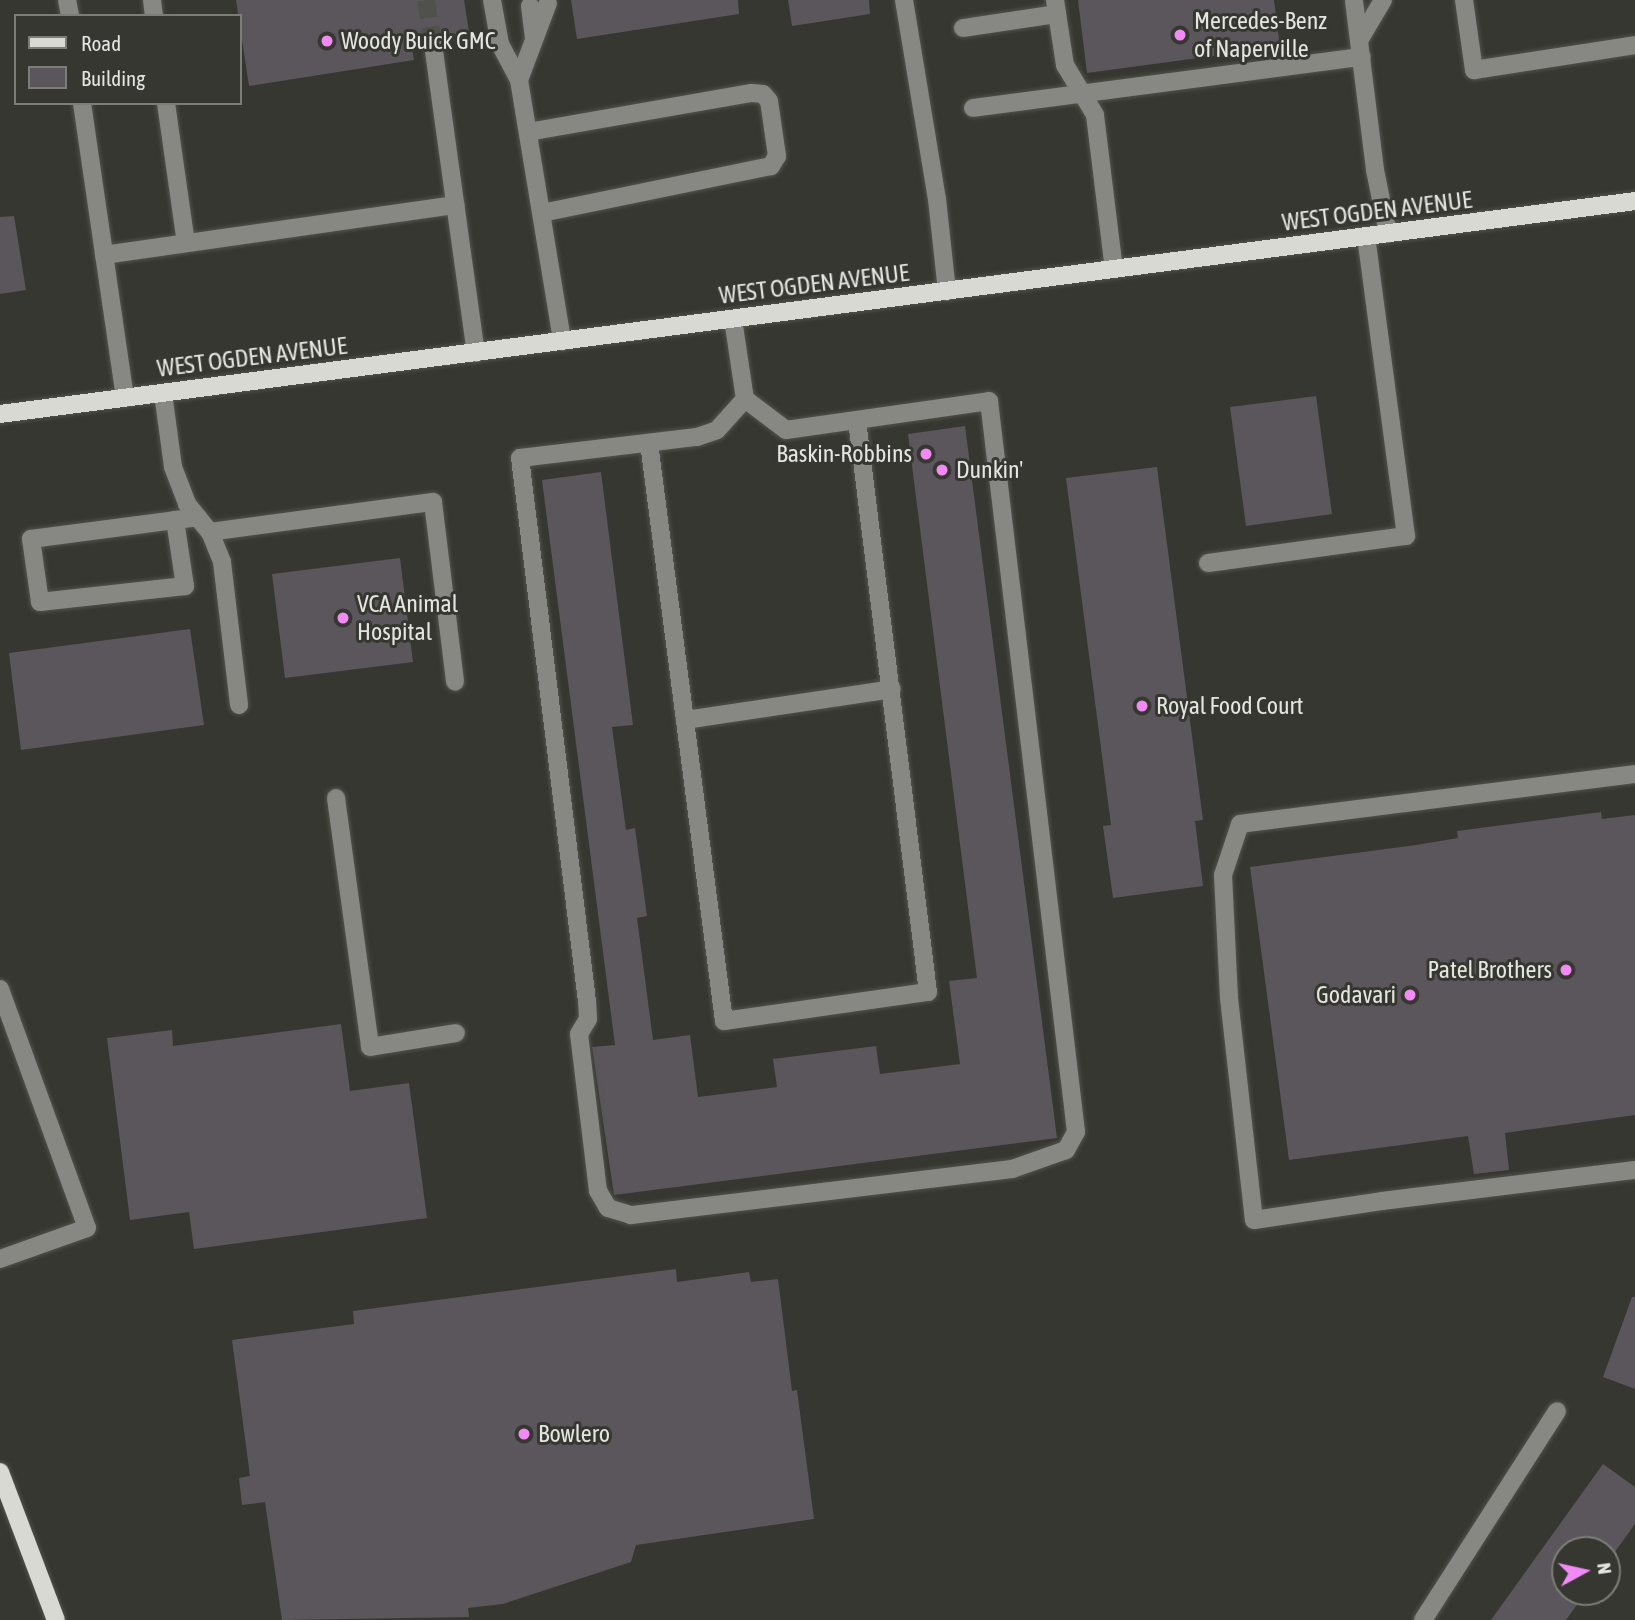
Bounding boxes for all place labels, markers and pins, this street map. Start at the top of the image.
place label: Mercedes-Benz of Naperville [1194,7,1327,63]
place label: Woody Buick GMC [341,27,496,55]
marker: Mercedes-Benz of Naperville [1172,27,1188,43]
marker: Woody Buick GMC [319,33,335,49]
place label: Baskin-Robbins [776,440,912,468]
marker: Baskin-Robbins [918,446,934,462]
place label: Dunkin' [956,456,1023,484]
marker: Dunkin' [934,462,950,478]
place label: VCA Animal Hospital [357,590,458,646]
marker: VCA Animal Hospital [335,610,351,626]
place label: Royal Food Court [1156,692,1303,720]
marker: Royal Food Court [1134,698,1150,714]
place label: Patel Brothers [1428,956,1552,984]
marker: Patel Brothers [1558,962,1574,978]
place label: Godavari [1316,981,1396,1009]
marker: Godavari [1402,987,1418,1003]
place label: Bowlero [538,1420,610,1448]
marker: Bowlero [516,1426,532,1442]

